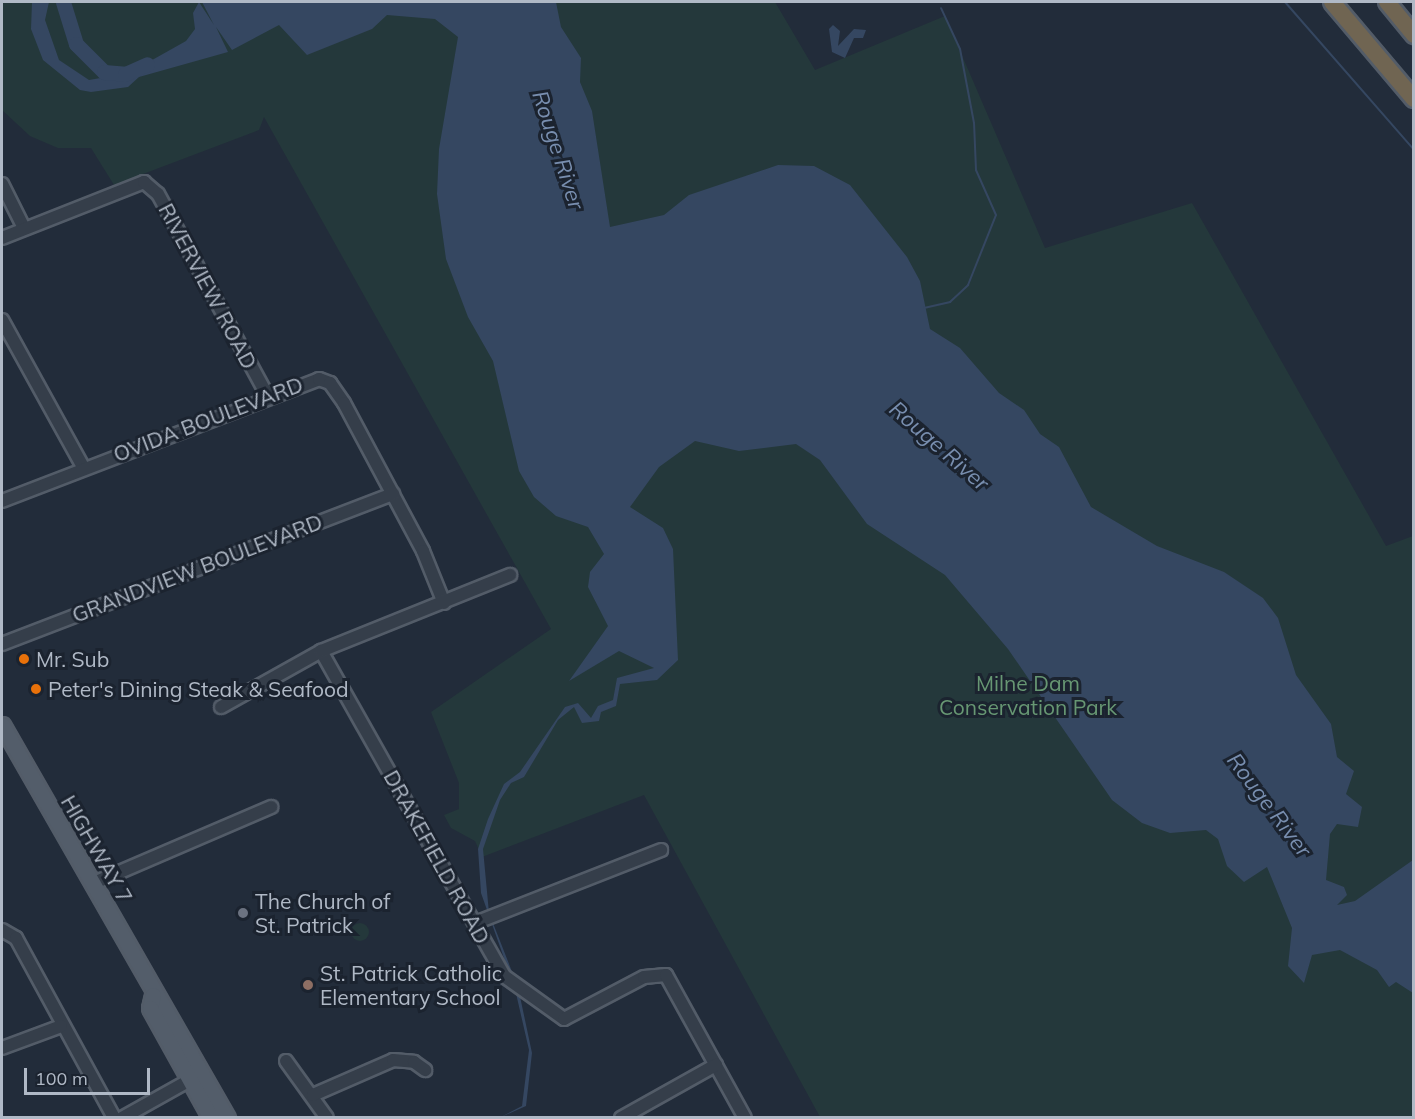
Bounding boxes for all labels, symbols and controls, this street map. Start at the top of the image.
water label: Rouge River [526,87,590,213]
street label: RIVERVIEW ROAD [154,199,262,373]
street label: OVIDA BOULEVARD [110,371,306,467]
water label: Rouge River [884,396,994,496]
street label: GRANDVIEW BOULEVARD [68,509,326,627]
place label: Mr. Sub [36,646,109,672]
marker: Mr. Sub [17,652,31,666]
park label: Milne Dam Conservation Park [939,670,1117,720]
place label: Peter's Dining Steak & Seafood [48,676,349,702]
marker: Peter's Dining Steak & Seafood [29,682,43,696]
water label: Rouge River [1221,748,1317,862]
street label: DRAKEFIELD ROAD [379,766,495,948]
street label: HIGHWAY 7 [56,791,138,907]
place label: The Church of St. Patrick [255,888,390,938]
marker: The Church of St. Patrick [236,906,250,920]
place label: St. Patrick Catholic Elementary School [320,960,502,1010]
marker: St. Patrick Catholic Elementary School [301,978,315,992]
scale bar [27,1056,153,1094]
text: 100 m [35,1067,88,1090]

